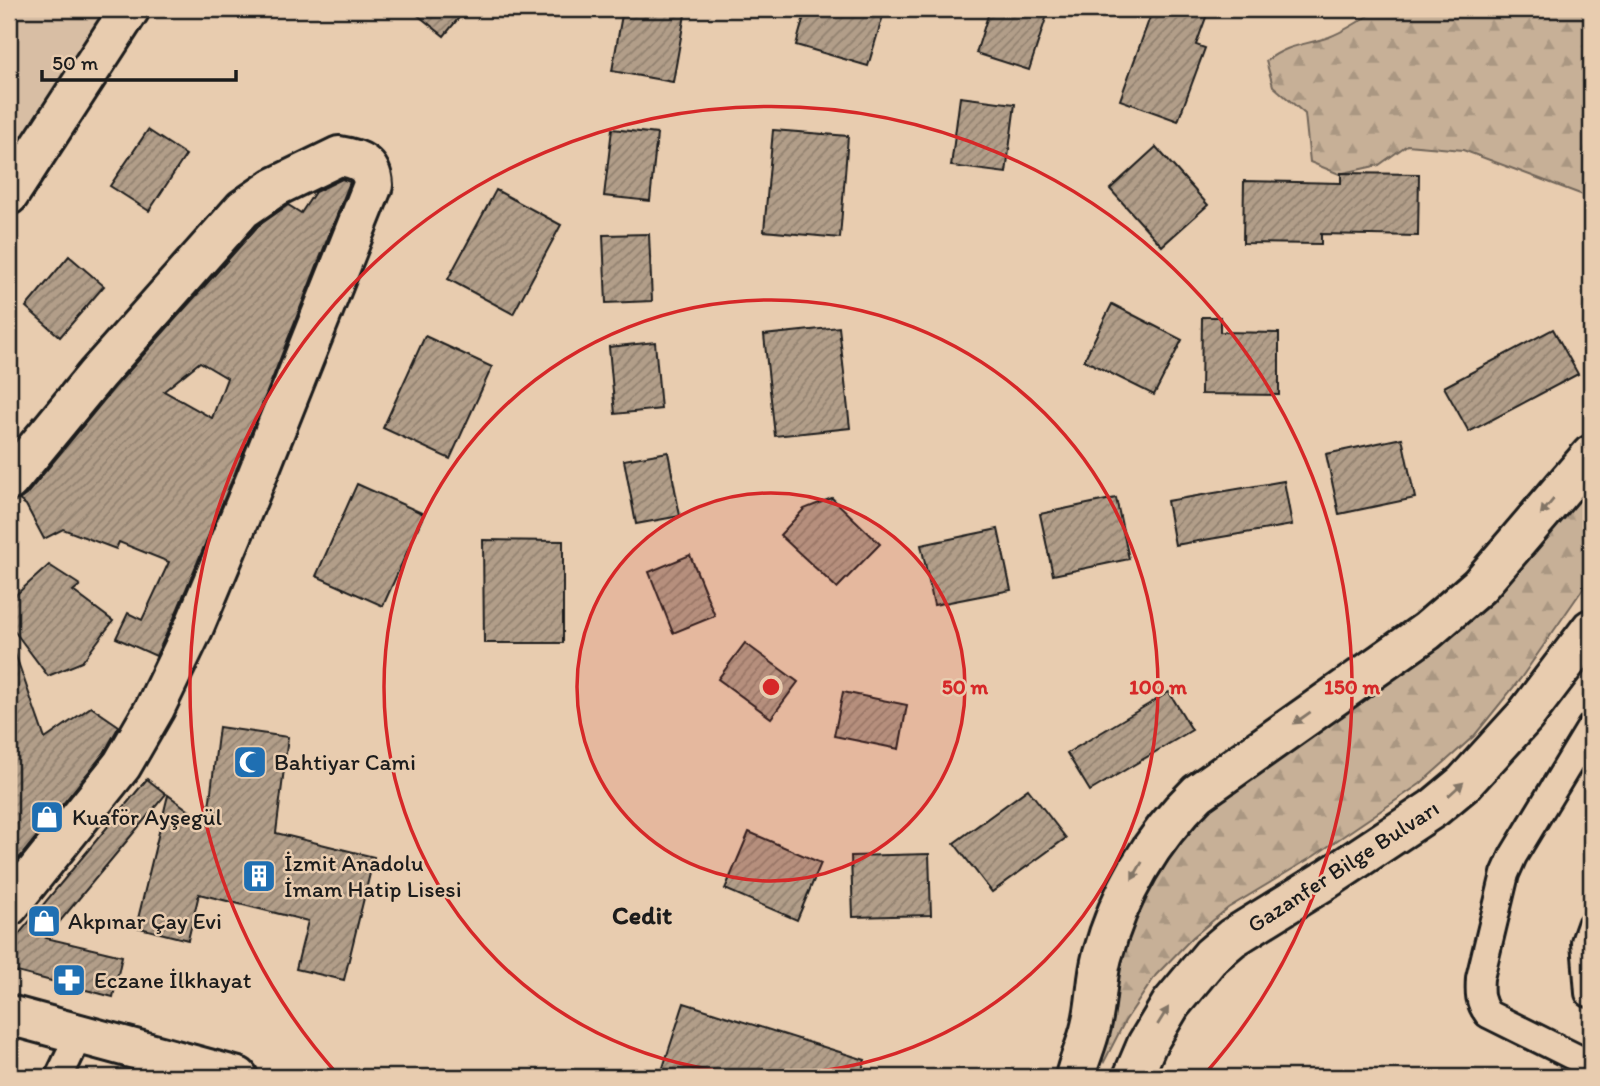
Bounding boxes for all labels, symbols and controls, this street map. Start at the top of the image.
scale bar [42,38,236,82]
text: 50 m [52,50,99,75]
one-way arrow [1540,498,1555,516]
text: 50 m [942,674,989,699]
text: 100 m [1129,674,1187,699]
text: 150 m [1324,674,1380,699]
centre of rings [759,675,783,699]
one-way arrow [1293,711,1311,725]
mosque icon: Bahtiyar Cami [231,743,269,781]
place label: Bahtiyar Cami [274,748,416,776]
one-way arrow [1447,781,1465,797]
street label: Gazanfer Bilge Bulvarı [1242,794,1444,938]
shop icon: Kuaför Ayşegül [28,798,66,836]
place label: Kuaför Ayşegül [72,803,223,831]
place label: İzmit Anadolu İmam Hatip Lisesi [284,849,462,903]
building icon: İzmit Anadolu İmam Hatip Lisesi [240,857,278,895]
one-way arrow [1131,861,1143,880]
district label: Cedit [612,899,672,931]
shop icon: Akpınar Çay Evi [25,902,63,940]
place label: Akpınar Çay Evi [68,907,222,935]
pharmacy icon: Eczane İlkhayat [50,961,88,999]
place label: Eczane İlkhayat [94,966,252,994]
one-way arrow [1156,1007,1169,1026]

